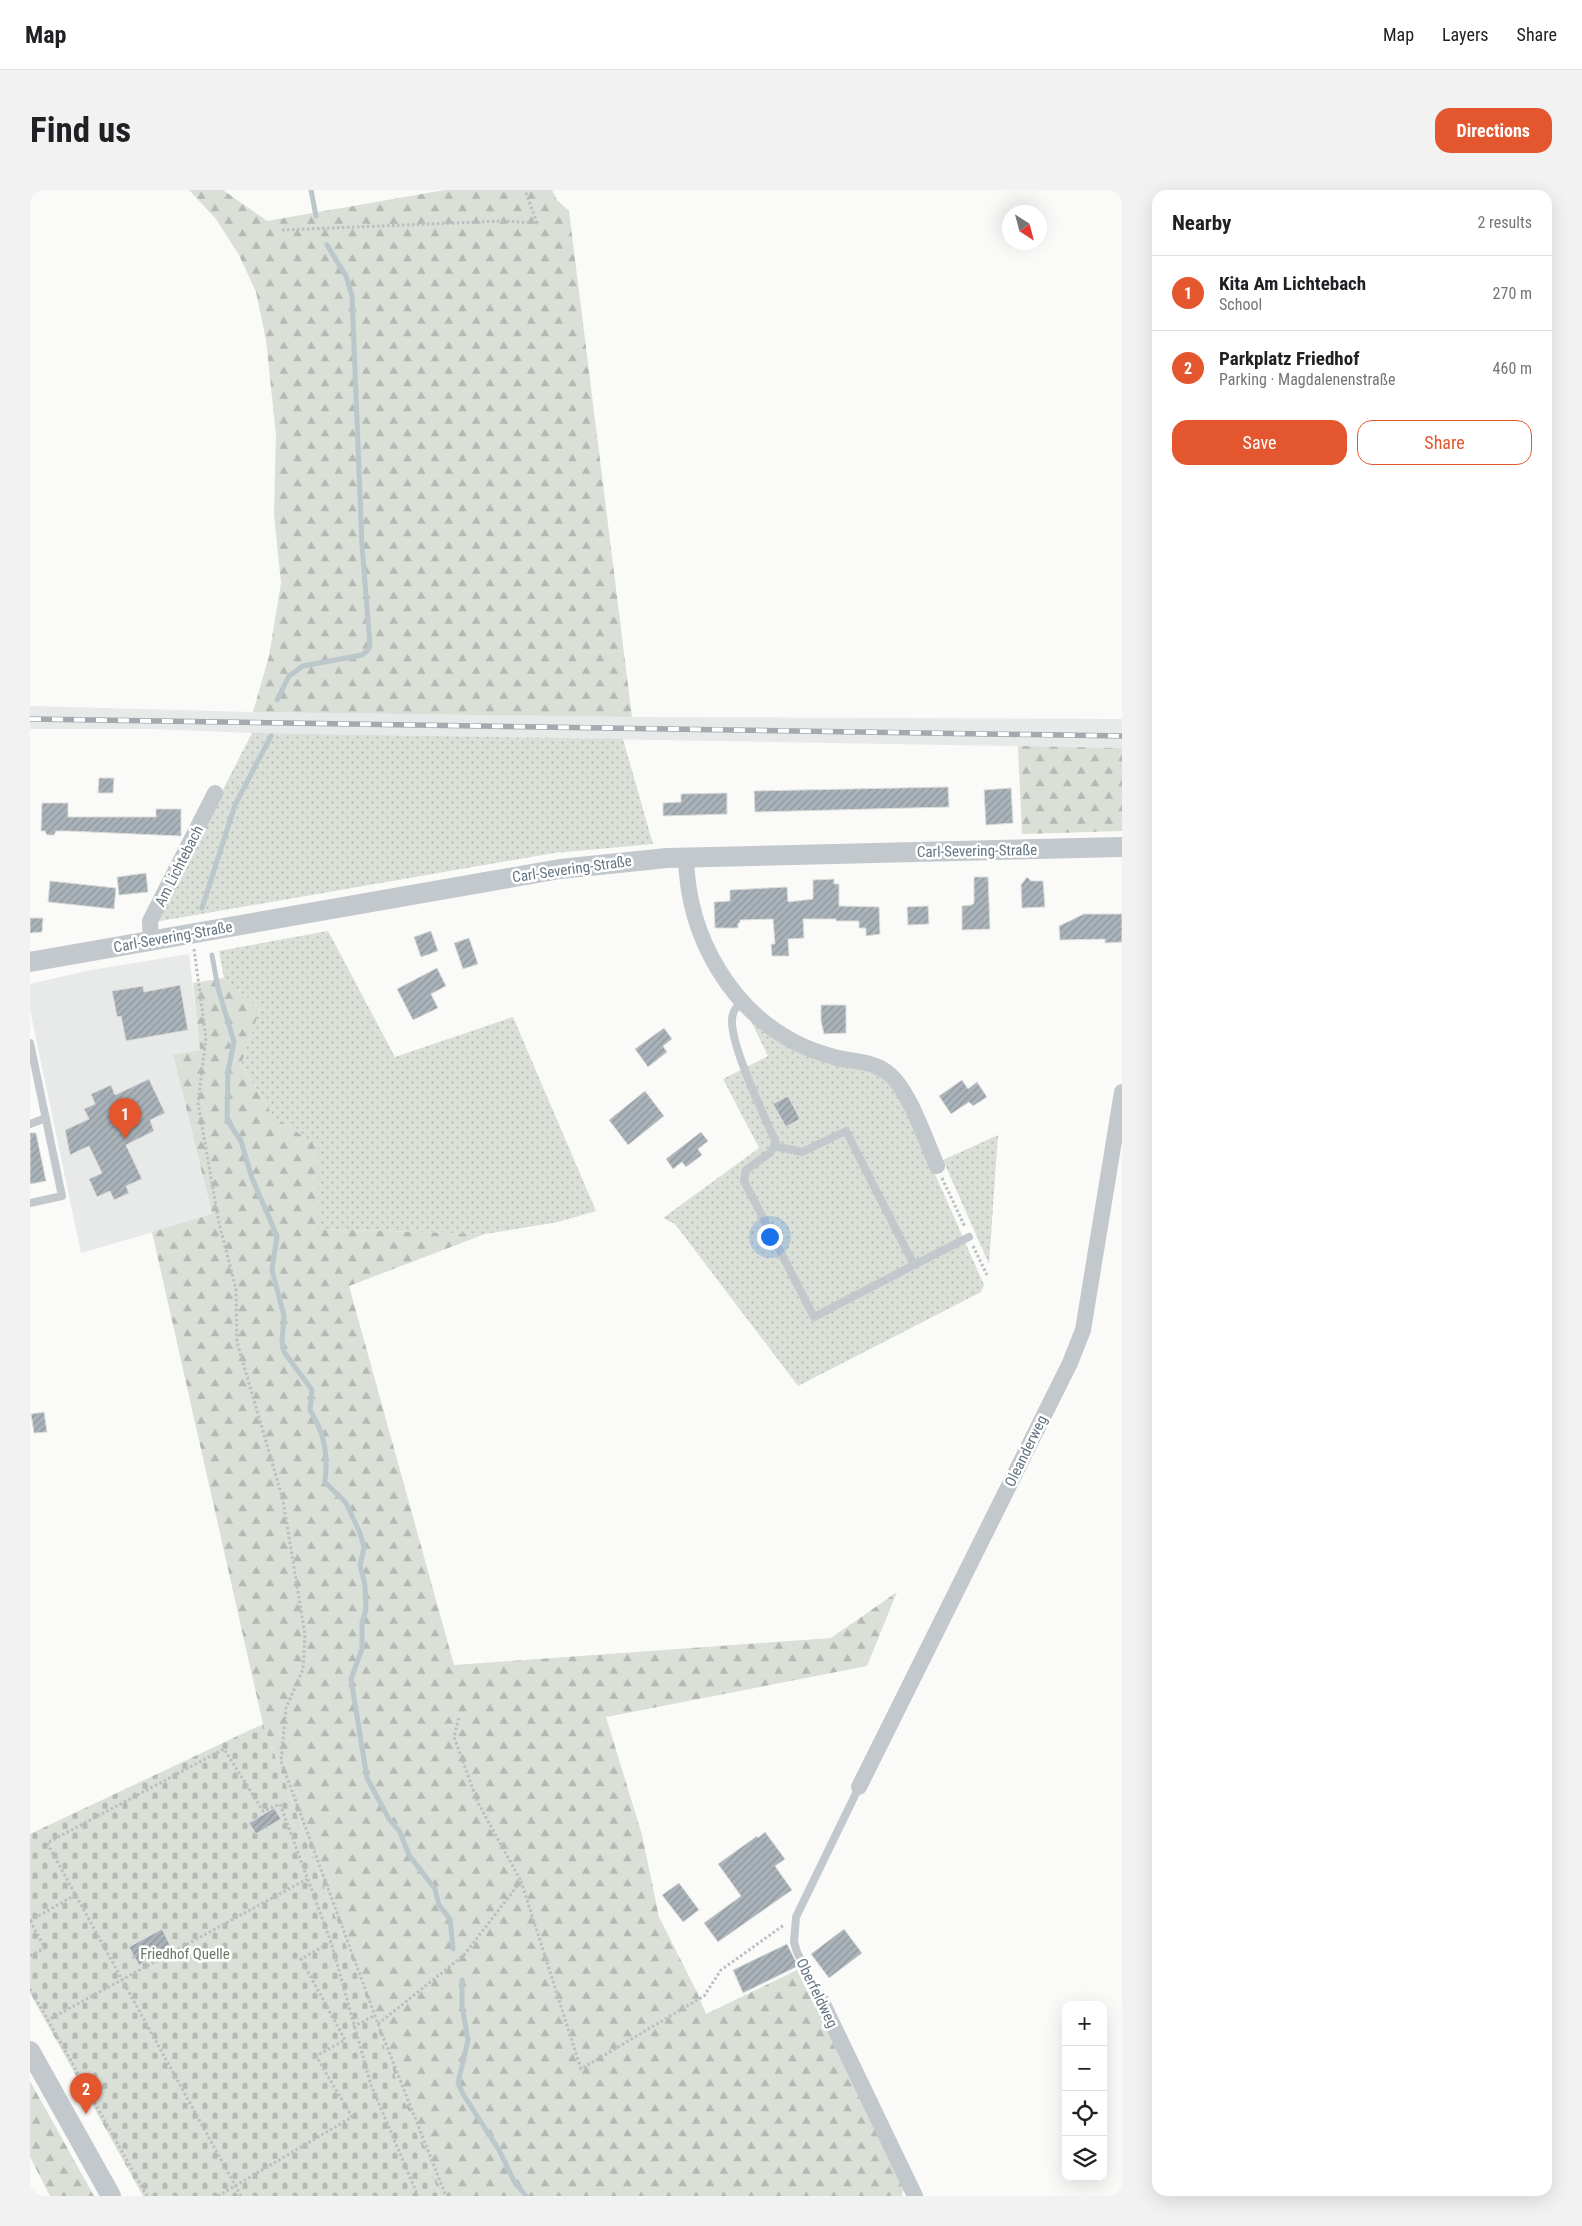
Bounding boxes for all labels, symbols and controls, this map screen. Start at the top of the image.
text: Map [25,21,66,49]
text: Map [1383,24,1414,45]
text: Layers [1442,24,1489,45]
text: Share [1517,24,1557,45]
button: Directions [1435,108,1552,153]
text: Find us [30,110,131,151]
north arrow [1002,205,1047,250]
text: Nearby [1172,211,1231,235]
text: 2 results [1477,213,1532,232]
text: Kita Am Lichtebach [1219,272,1366,295]
text: 1 [1184,284,1192,303]
text: 270 m [1493,284,1532,303]
text: School [1219,295,1262,314]
text: Parkplatz Friedhof [1219,347,1359,370]
text: 2 [1184,359,1192,378]
text: 460 m [1493,359,1532,378]
text: Parking · Magdalenenstraße [1219,370,1396,389]
button: Save [1172,420,1347,465]
button: Share [1357,420,1532,465]
street label: Am Lichtebach [151,823,207,909]
street label: Carl-Severing-Straße [917,841,1037,861]
street label: Carl-Severing-Straße [511,852,633,886]
street label: Carl-Severing-Straße [112,918,234,956]
pin: 1 [109,1098,141,1139]
your location [757,1224,783,1250]
street label: Oleanderweg [1001,1412,1051,1490]
park label: Friedhof Quelle [140,1945,230,1963]
street label: Oberfeldweg [793,1955,841,2031]
map controls [1062,2001,1107,2181]
button: + [1062,2001,1107,2046]
button: − [1062,2046,1107,2091]
pin: 2 [70,2073,102,2114]
button: locate [1062,2091,1107,2136]
button: layers [1062,2136,1107,2181]

